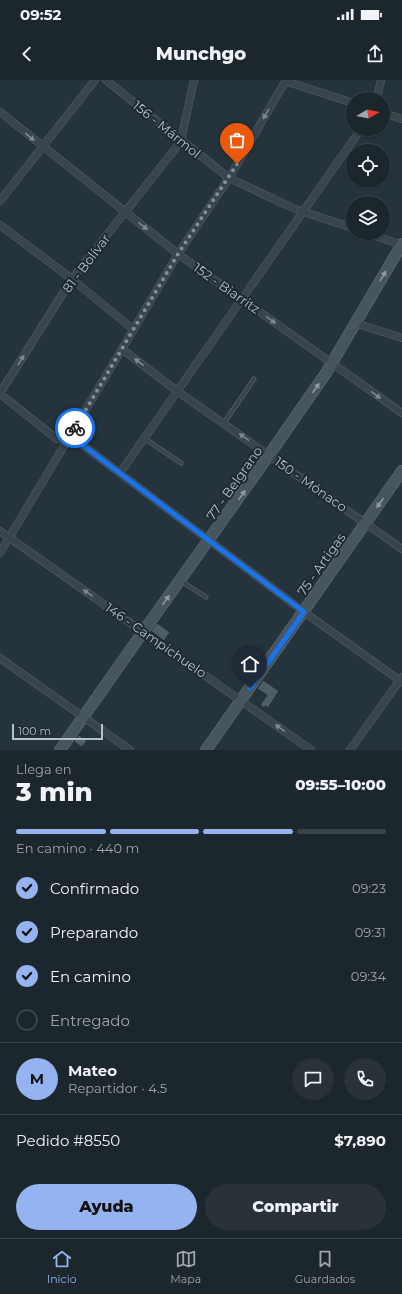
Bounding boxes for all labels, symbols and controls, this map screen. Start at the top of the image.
text: 09:52 [20,5,61,24]
icon: back [16,43,38,65]
text: Munchgo [156,43,246,65]
icon: share [364,43,386,65]
north arrow [346,92,390,136]
map controls [346,92,390,240]
street label: 156 - Mármol [130,97,204,161]
one-way arrow [263,108,270,120]
pin [220,123,254,164]
icon: bag [226,129,248,151]
one-way arrow [25,133,36,141]
button: locate [346,144,390,188]
button: layers [346,196,390,240]
one-way arrow [138,222,149,231]
street label: 81 - Bolívar [59,230,113,296]
street label: 152 - Biarritz [191,259,264,317]
one-way arrow [379,271,386,282]
one-way arrow [265,315,276,324]
one-way arrow [17,355,25,365]
one-way arrow [133,357,144,366]
one-way arrow [312,383,320,393]
one-way arrow [371,391,382,399]
courier [55,408,95,448]
icon: bike [64,417,86,439]
one-way arrow [239,433,250,441]
street label: 77 - Belgrano [203,443,265,523]
street label: 150 - Mónaco [272,453,350,515]
one-way arrow [238,489,246,500]
one-way arrow [376,498,384,509]
street label: 75 - Artigas [294,530,348,598]
one-way arrow [83,589,94,597]
one-way arrow [162,595,170,606]
street label: 146 - Campichuelo [102,599,210,681]
pin [233,647,267,688]
icon: home [239,653,261,675]
scale bar [12,722,103,741]
one-way arrow [274,723,285,732]
text: 100 m [18,724,51,738]
text: Llega en [16,761,72,777]
text: 09:55–10:00 [295,775,386,794]
text: 3 min [16,776,93,808]
text: En camino · 440 m [16,840,139,856]
icon: check [16,877,38,899]
text: Confirmado [50,879,139,898]
text: 09:23 [352,880,386,896]
icon: check [16,921,38,943]
text: Preparando [50,923,138,942]
text: 09:31 [355,924,386,940]
icon: check [16,965,38,987]
text: En camino [50,967,131,986]
text: 09:34 [351,968,386,984]
text: Entregado [50,1011,130,1030]
button: chat [292,1058,334,1100]
button: phone [344,1058,386,1100]
text: Mateo [68,1061,117,1080]
text: M [30,1069,44,1088]
text: Repartidor · 4.5 [68,1080,167,1096]
text: Pedido #8550 [16,1131,120,1150]
text: $7,890 [334,1131,386,1150]
button: Ayuda [16,1184,197,1230]
button: Compartir [205,1184,386,1230]
tab: Inicio [47,1248,77,1286]
tab: Mapa [170,1248,201,1286]
tab: Guardados [295,1248,355,1286]

